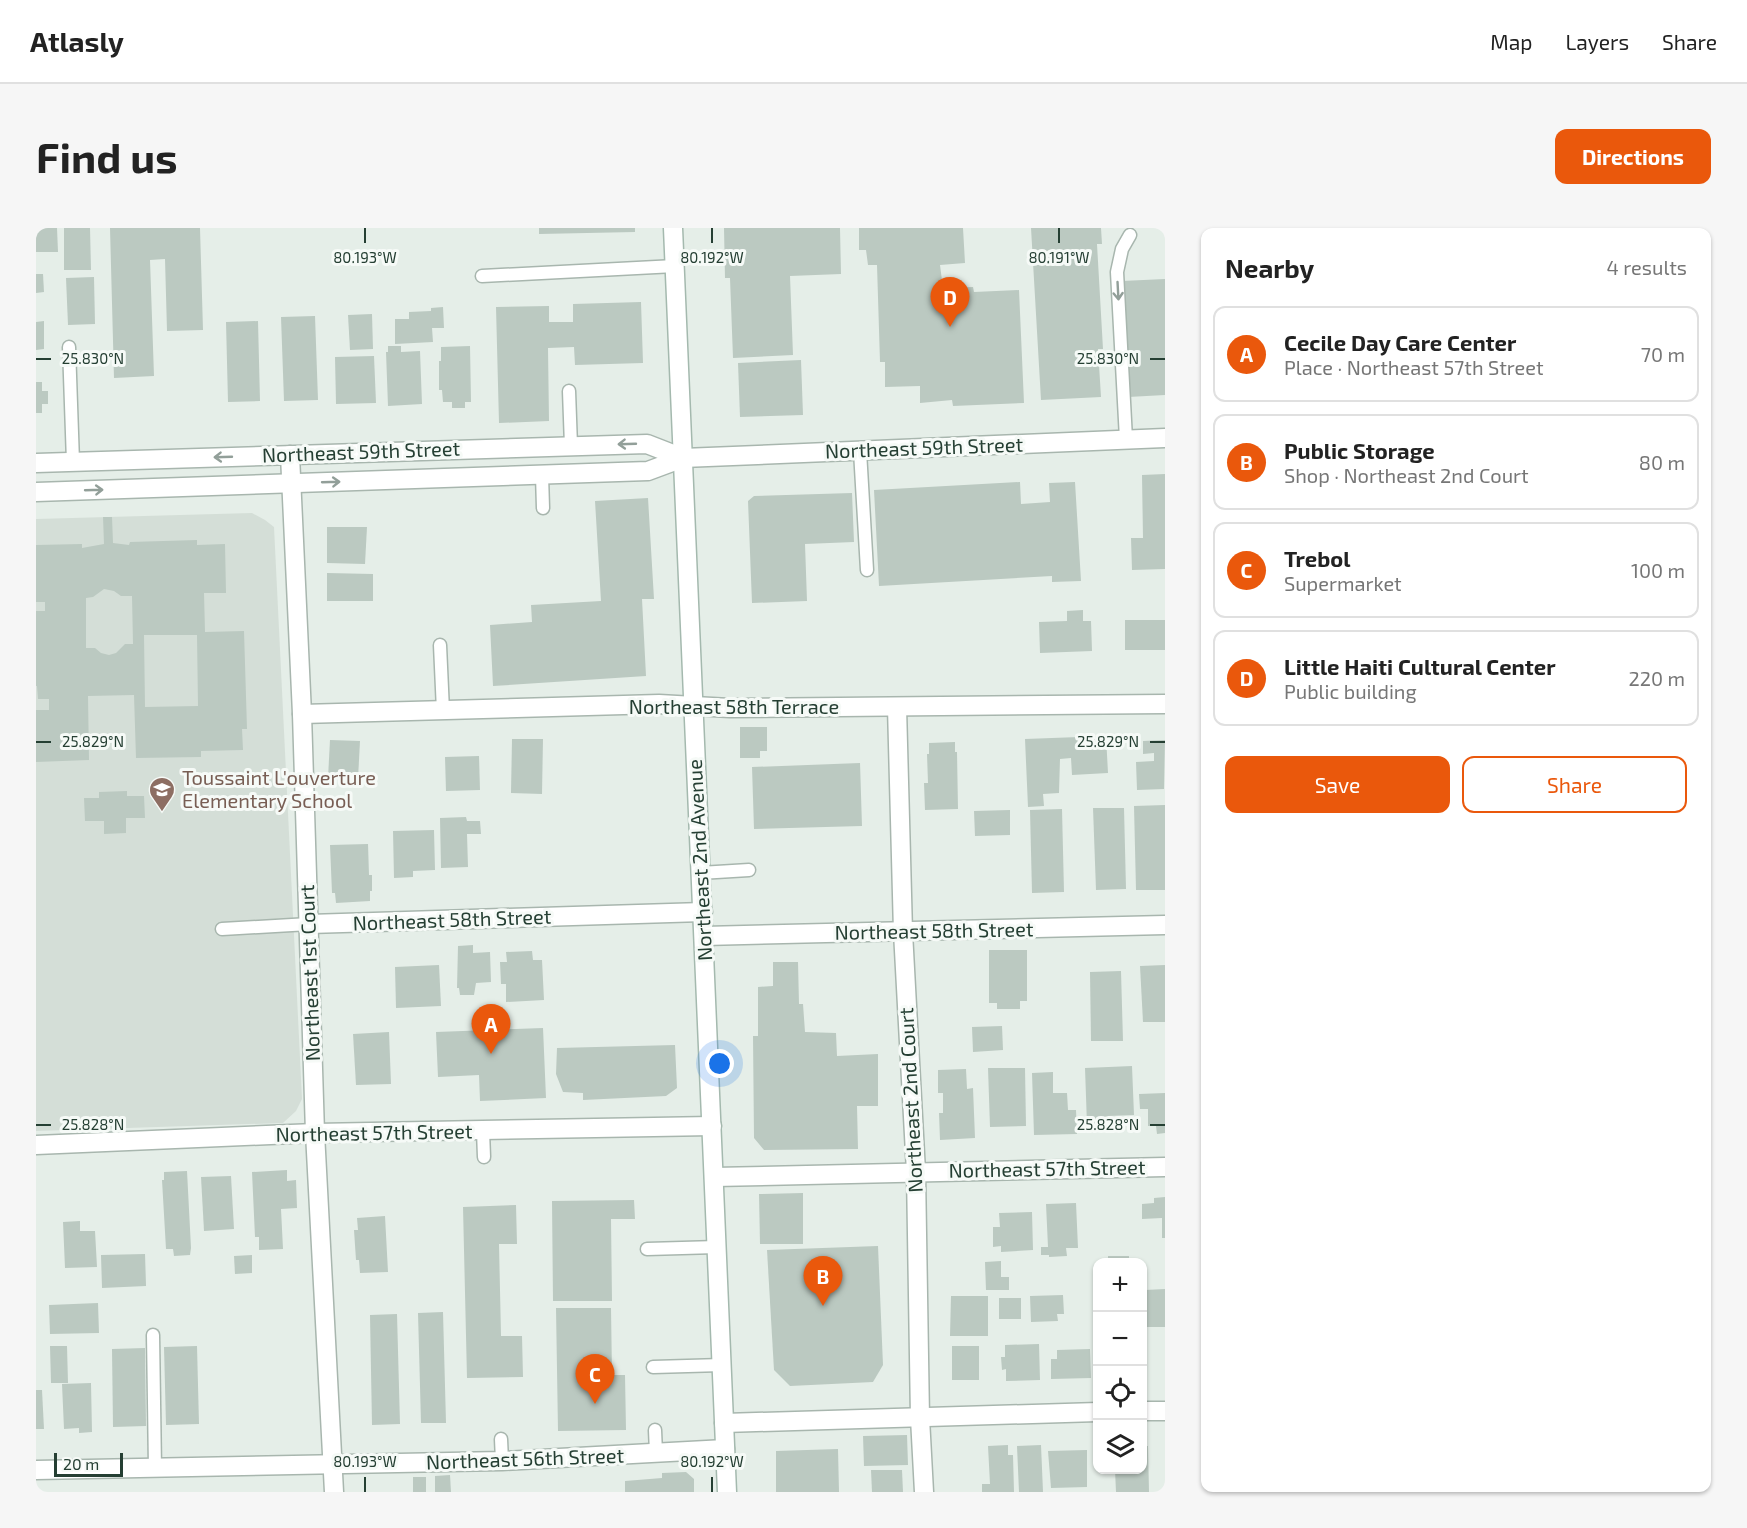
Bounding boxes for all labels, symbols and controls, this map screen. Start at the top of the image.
text: Atlasly [30,24,124,58]
text: Map [1490,29,1532,54]
text: Layers [1565,29,1629,54]
text: Share [1662,29,1717,54]
button: Directions [1555,129,1711,184]
text: Find us [36,131,178,181]
text: 80.193°W [333,248,397,266]
text: 80.192°W [680,248,744,266]
text: 80.191°W [1028,248,1090,266]
text: Nearby [1225,252,1314,283]
text: 4 results [1607,255,1687,279]
pin: D [930,278,970,327]
one-way arrow [1113,281,1124,301]
text: Cecile Day Care Center [1284,329,1516,355]
text: A [1240,342,1253,366]
text: 70 m [1641,342,1685,366]
text: 25.830°N [62,349,124,367]
text: 25.830°N [1077,349,1139,367]
text: Place · Northeast 57th Street [1284,355,1544,379]
street label: Northeast 59th Street [825,432,1024,462]
street label: Northeast 59th Street [262,436,461,466]
text: Public Storage [1284,437,1435,463]
one-way arrow [618,438,638,450]
text: B [1240,450,1253,474]
text: 80 m [1639,450,1685,474]
one-way arrow [213,451,233,462]
text: Shop · Northeast 2nd Court [1284,463,1529,487]
one-way arrow [321,476,341,488]
one-way arrow [84,485,104,496]
text: Trebol [1284,545,1350,571]
text: C [1241,558,1252,582]
text: 100 m [1631,558,1685,582]
text: Supermarket [1284,571,1402,595]
text: Little Haiti Cultural Center [1284,653,1556,679]
text: D [1240,666,1253,690]
text: 220 m [1628,666,1685,690]
text: Public building [1284,679,1417,703]
street label: Northeast 58th Terrace [629,694,839,718]
text: 25.829°N [62,732,124,750]
text: 25.829°N [1077,732,1139,750]
button: Save [1225,756,1450,813]
button: Share [1462,756,1687,813]
street label: Northeast 2nd Avenue [682,759,716,962]
place label: Toussaint L'ouverture Elementary School [182,765,376,812]
school or university icon: Toussaint L'ouverture Elementary School [147,775,177,813]
street label: Northeast 1st Court [294,884,324,1062]
street label: Northeast 58th Street [352,904,552,934]
street label: Northeast 58th Street [834,916,1034,944]
pin: A [472,1004,510,1054]
street label: Northeast 2nd Court [893,1007,927,1193]
your location [705,1049,734,1078]
text: 25.828°N [62,1115,124,1133]
text: 25.828°N [1077,1115,1139,1133]
street label: Northeast 57th Street [275,1118,473,1146]
street label: Northeast 57th Street [948,1154,1146,1182]
pin: B [804,1256,842,1306]
map controls [1093,1258,1147,1474]
button: + [1093,1258,1147,1312]
button: − [1093,1312,1147,1366]
pin: C [576,1354,614,1404]
button: locate [1093,1366,1147,1420]
button: layers [1093,1420,1147,1474]
street label: Northeast 56th Street [426,1443,625,1473]
scale bar [54,1450,123,1478]
text: 80.193°W [333,1452,397,1470]
text: 80.192°W [680,1452,744,1470]
text: 20 m [63,1454,99,1473]

